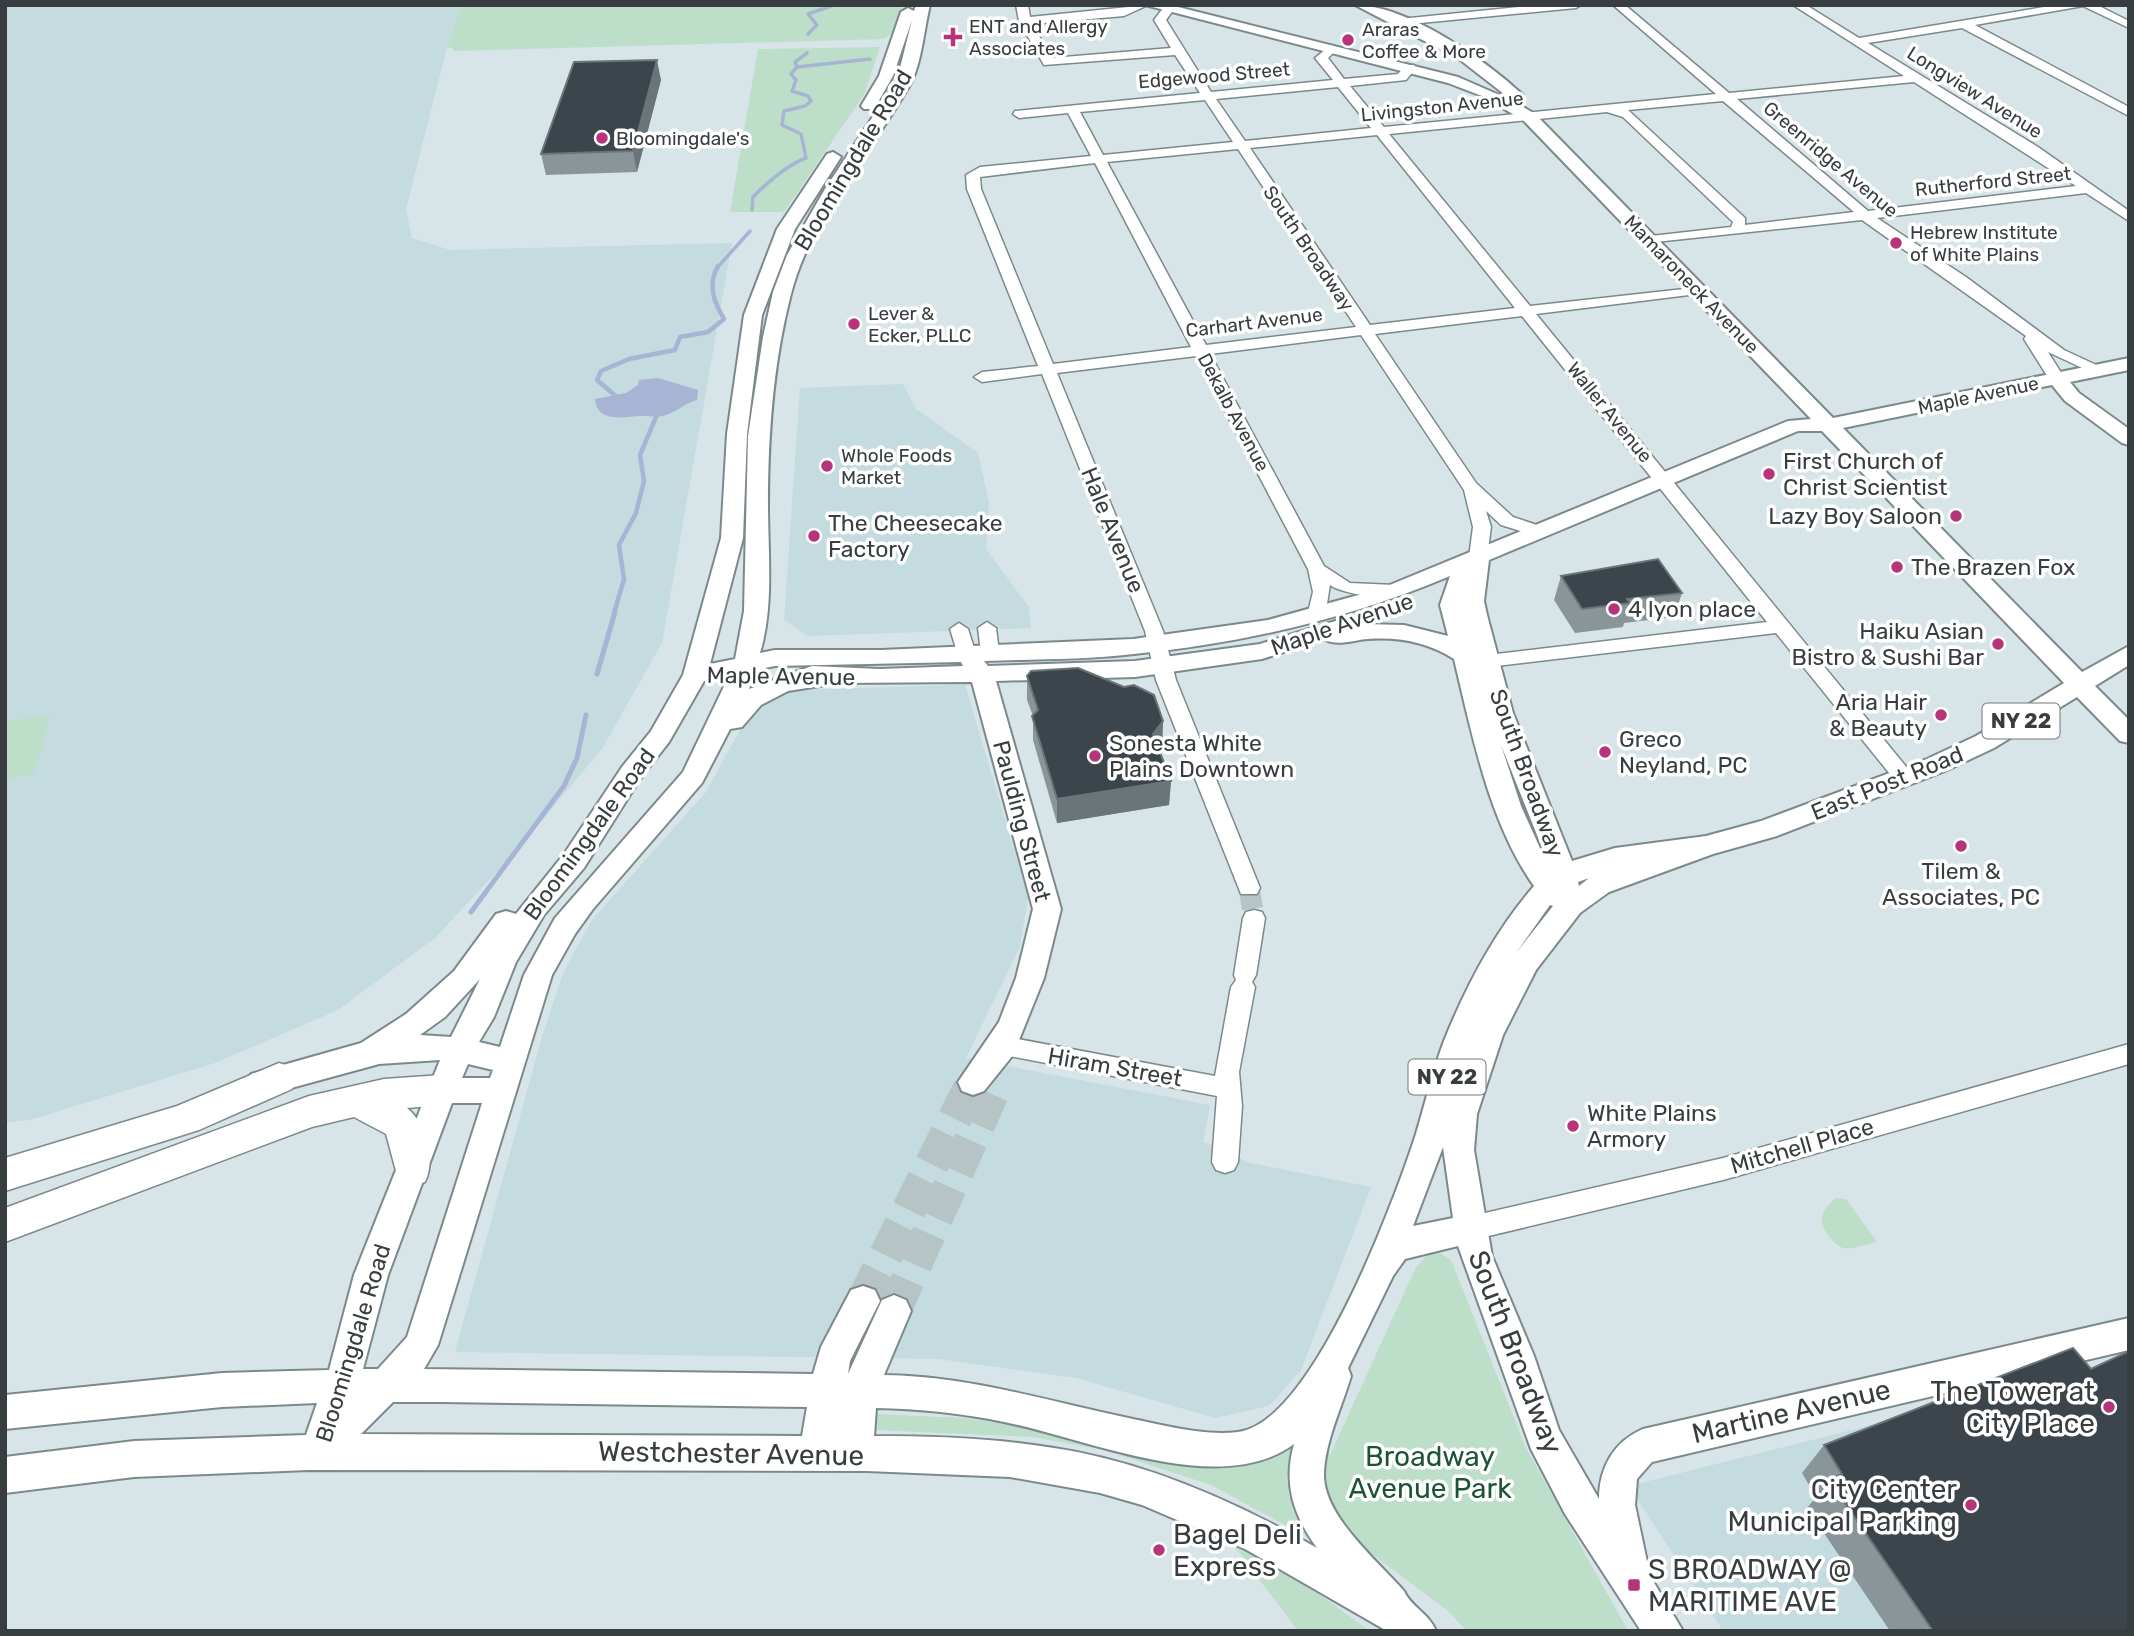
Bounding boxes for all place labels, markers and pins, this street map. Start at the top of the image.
place label: ENT and Allergy Associates [969,15,1108,60]
place label: Araras Coffee & More [1362,18,1486,63]
marker: ENT and Allergy Associates [943,27,963,47]
marker: Araras Coffee & More [1340,32,1356,48]
place label: Bloomingdale's [616,127,749,150]
marker: Bloomingdale's [594,130,610,146]
place label: Hebrew Institute of White Plains [1910,221,2058,266]
marker: Hebrew Institute of White Plains [1888,235,1904,251]
place label: Lever & Ecker, PLLC [868,302,972,347]
marker: Lever & Ecker, PLLC [846,316,862,332]
place label: Whole Foods Market [841,444,952,489]
place label: First Church of Christ Scientist [1783,447,1947,501]
marker: Whole Foods Market [819,458,835,474]
marker: First Church of Christ Scientist [1761,466,1777,482]
place label: Lazy Boy Saloon [1768,502,1942,530]
marker: Lazy Boy Saloon [1948,508,1964,524]
place label: The Cheesecake Factory [828,509,1003,563]
marker: The Cheesecake Factory [806,528,822,544]
place label: The Brazen Fox [1911,553,2075,581]
marker: The Brazen Fox [1889,559,1905,575]
place label: 4 lyon place [1628,595,1756,623]
marker: 4 lyon place [1606,601,1622,617]
place label: Haiku Asian Bistro & Sushi Bar [1792,617,1984,671]
marker: Haiku Asian Bistro & Sushi Bar [1990,636,2006,652]
place label: Aria Hair & Beauty [1829,688,1927,742]
marker: Aria Hair & Beauty [1933,707,1949,723]
place label: Greco Neyland, PC [1619,725,1747,779]
place label: Sonesta White Plains Downtown [1109,729,1294,783]
marker: Greco Neyland, PC [1597,744,1613,760]
marker: Sonesta White Plains Downtown [1087,748,1103,764]
marker: Tilem & Associates, PC [1953,838,1969,854]
place label: Tilem & Associates, PC [1882,857,2040,911]
place label: White Plains Armory [1587,1099,1717,1153]
marker: White Plains Armory [1565,1118,1581,1134]
place label: The Tower at City Place [1930,1375,2095,1440]
marker: The Tower at City Place [2101,1399,2117,1415]
place label: City Center Municipal Parking [1727,1473,1957,1538]
marker: City Center Municipal Parking [1963,1497,1979,1513]
place label: Bagel Deli Express [1173,1518,1302,1583]
marker: Bagel Deli Express [1151,1542,1167,1558]
place label: S BROADWAY @ MARITIME AVE [1648,1553,1852,1618]
marker: S BROADWAY @ MARITIME AVE [1626,1577,1642,1593]

